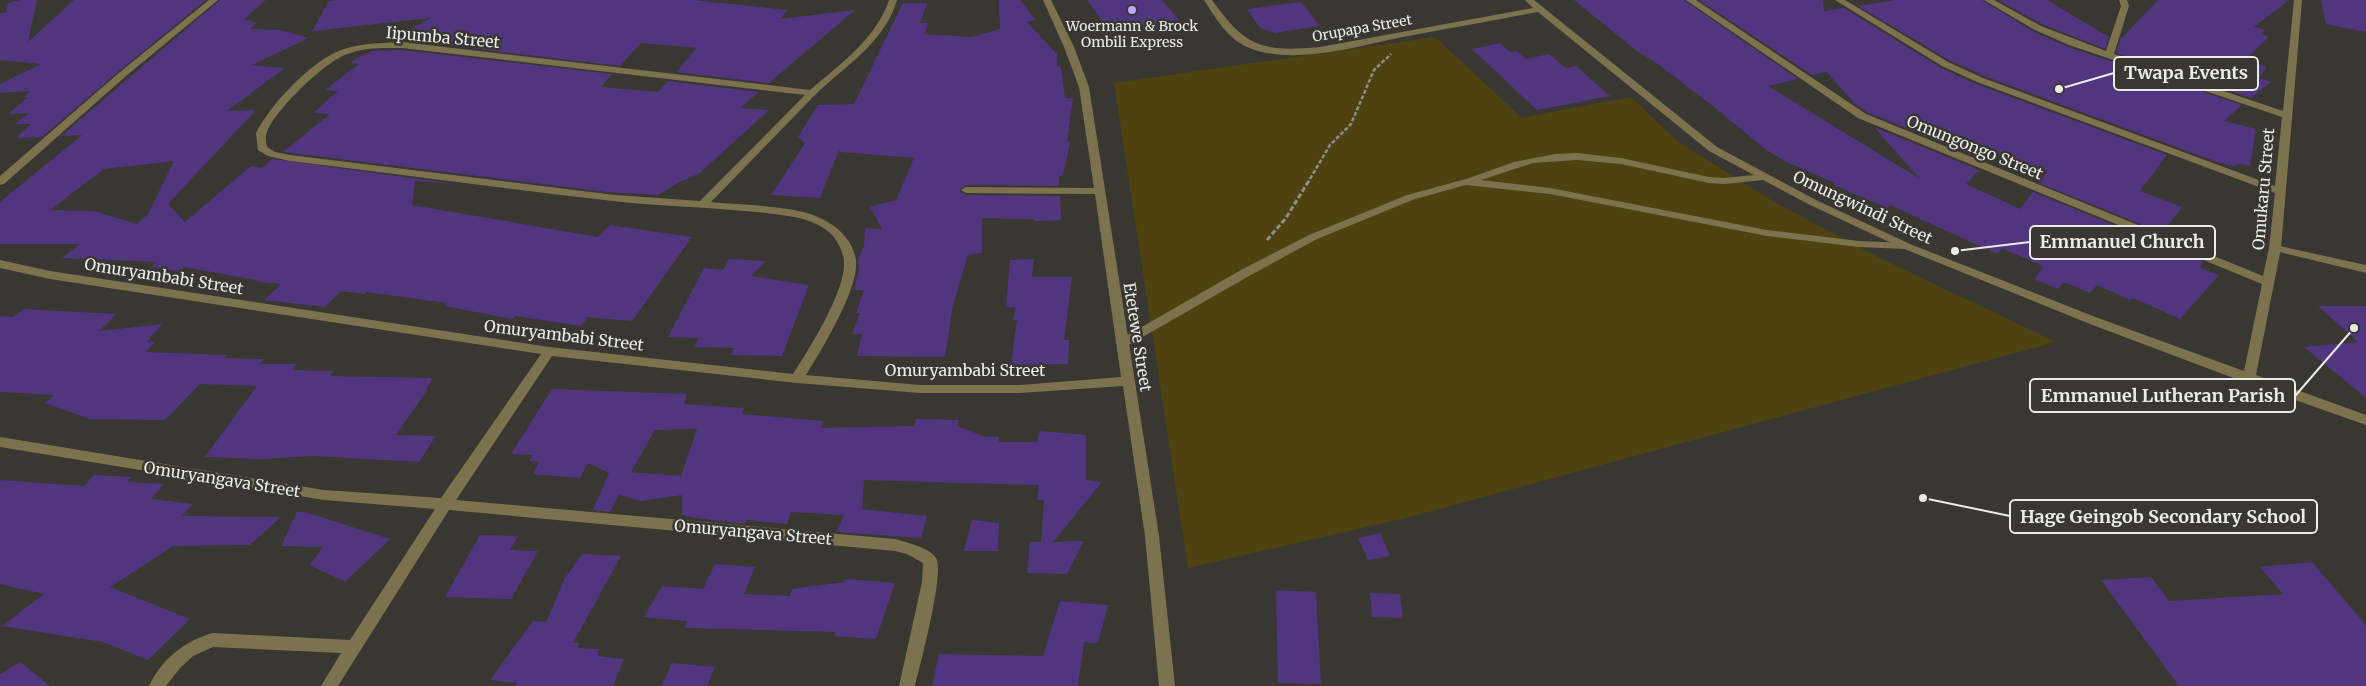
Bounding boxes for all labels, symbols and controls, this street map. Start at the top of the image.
marker: Woermann & Brock Ombili Express [1126,4,1138,16]
street label: Orupapa Street [1311,10,1414,46]
place label: Woermann & Brock Ombili Express [1065,17,1198,51]
street label: Iipumba Street [385,22,501,52]
callout: Twapa Events [2114,57,2258,90]
text: Twapa Events [2124,61,2248,84]
street label: Omungongo Street [1904,111,2047,184]
street label: Omukaru Street [2248,126,2278,251]
street label: Omungwindi Street [1790,166,1937,248]
callout: Emmanuel Church [2030,226,2215,259]
text: Emmanuel Church [2039,230,2205,253]
street label: Omuryambabi Street [83,254,246,299]
street label: Etetewe Street [1120,281,1157,394]
street label: Omuryambabi Street [483,315,646,355]
street label: Omuryambabi Street [885,360,1046,380]
callout: Emmanuel Lutheran Parish [2030,379,2295,412]
text: Emmanuel Lutheran Parish [2041,384,2285,407]
street label: Omuryangava Street [142,457,302,501]
callout: Hage Geingob Secondary School [2010,500,2317,533]
text: Hage Geingob Secondary School [2020,505,2306,528]
street label: Omuryangava Street [673,515,833,549]

